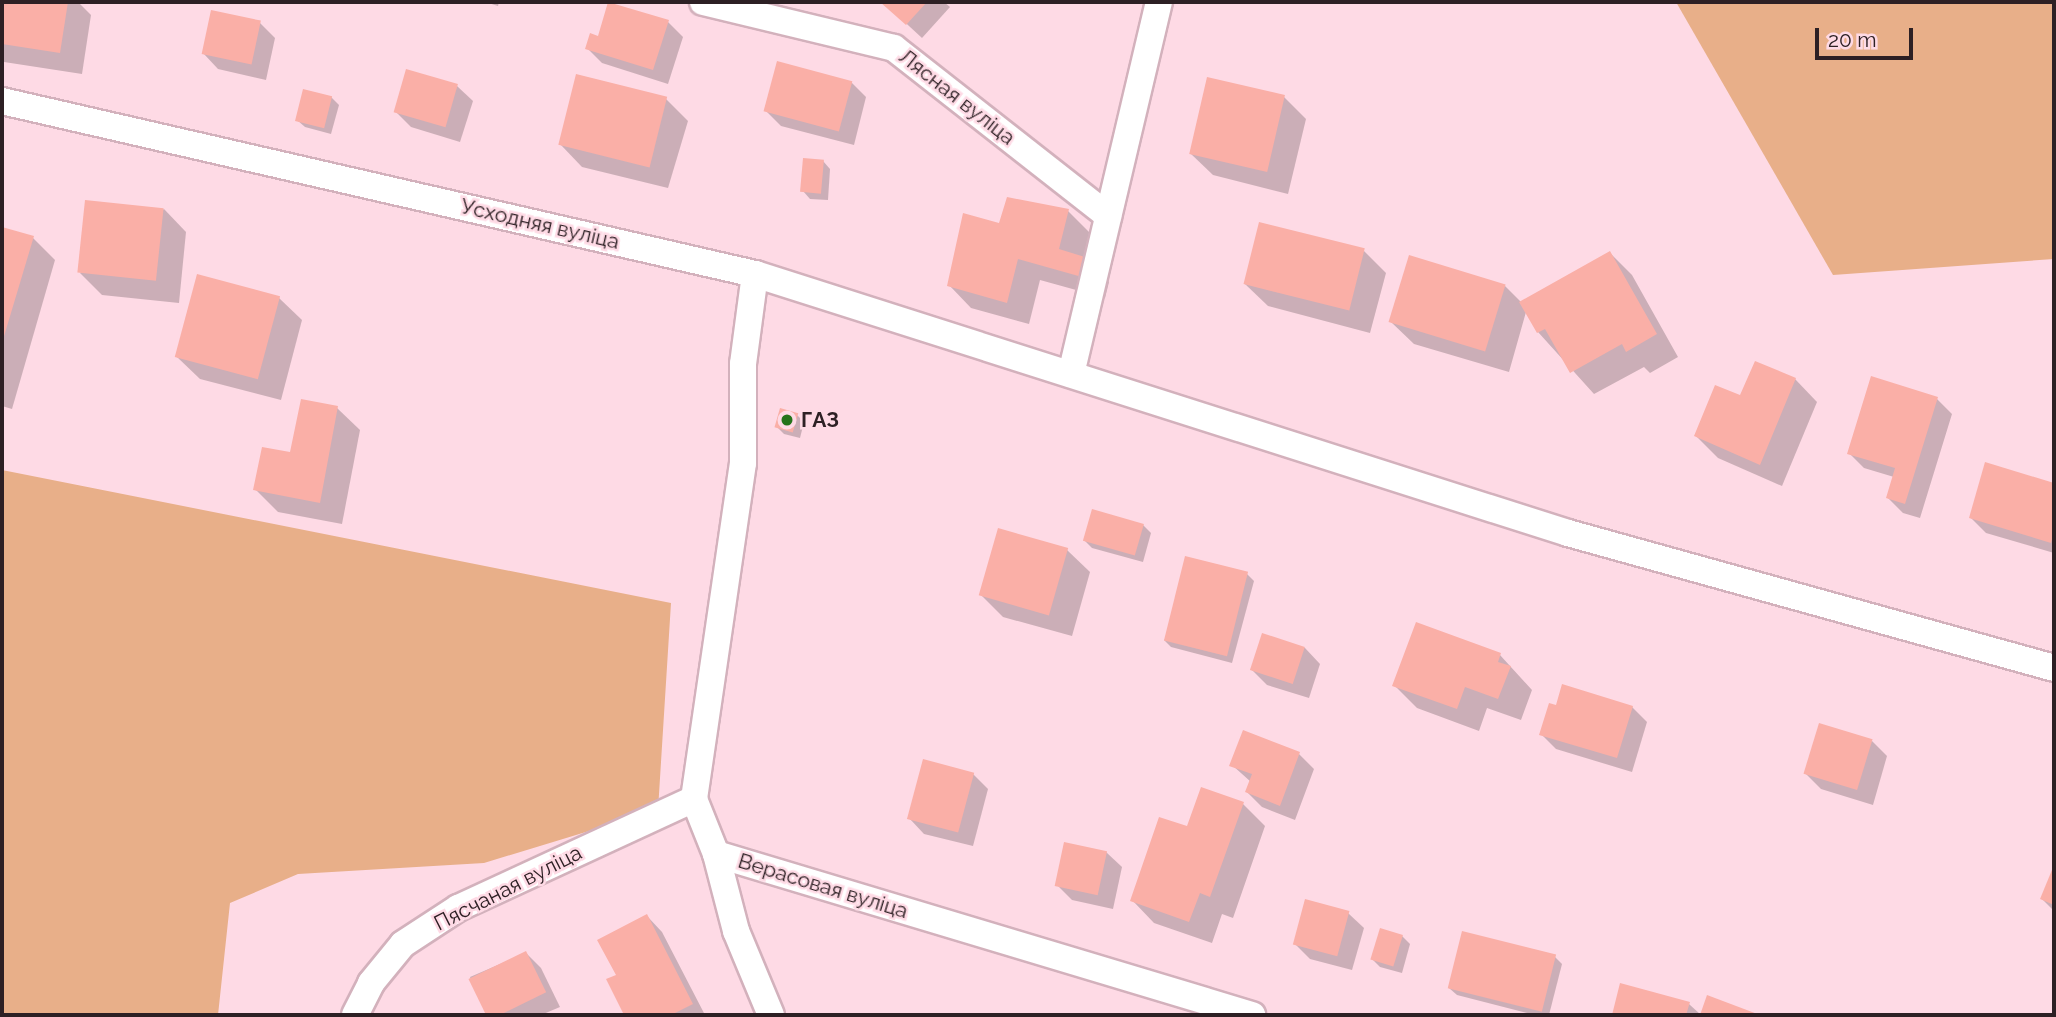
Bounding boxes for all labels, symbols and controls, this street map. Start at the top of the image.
scale bar [1818,14,1916,58]
text: 20 m [1828,27,1876,52]
street label: Лясная вуліца [894,44,1020,150]
street label: Усходняя вуліца [458,194,622,254]
place label: ГАЗ [801,407,839,433]
marker: ГАЗ [779,412,795,428]
street label: Пясчаная вуліца [430,840,586,936]
street label: Верасовая вуліца [735,848,911,924]

